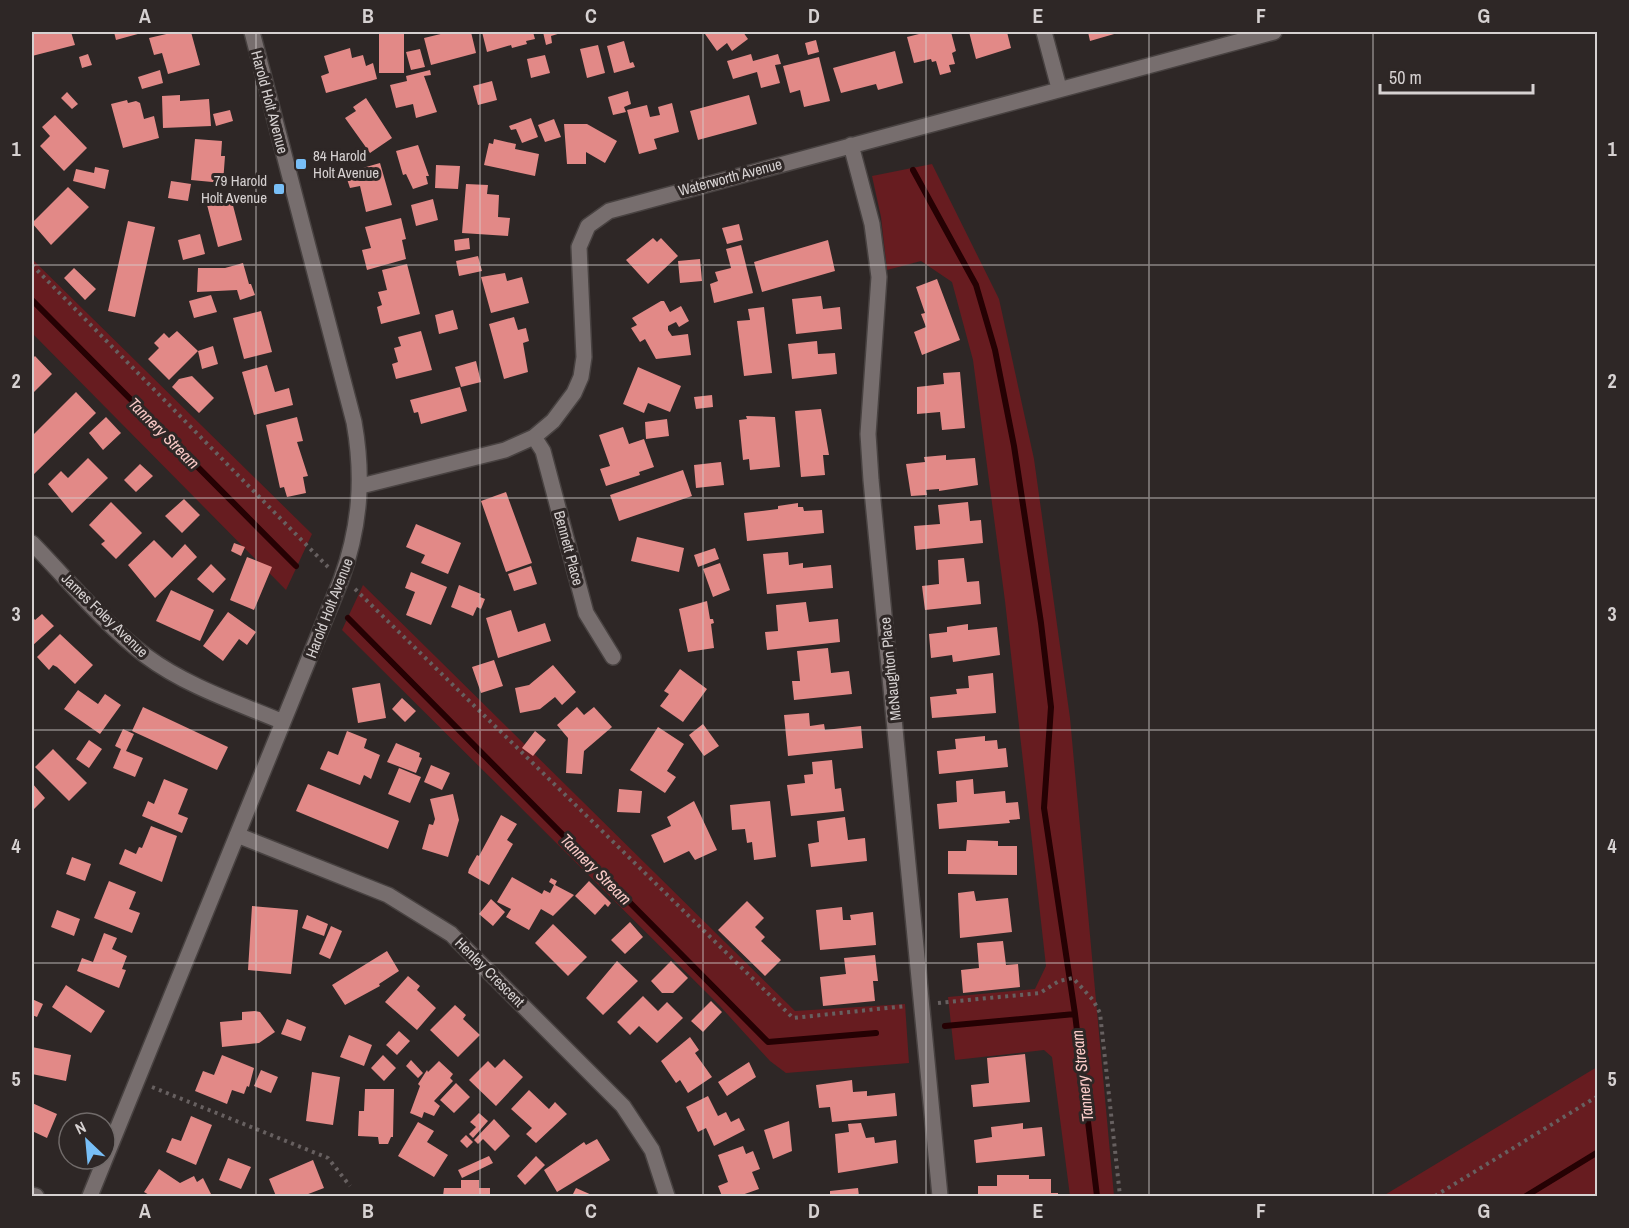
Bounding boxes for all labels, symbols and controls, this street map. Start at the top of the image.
text: A [139,2,151,29]
text: B [362,2,374,29]
text: C [585,2,597,29]
text: D [808,2,820,29]
text: E [1033,2,1044,29]
text: F [1256,2,1266,29]
text: G [1478,2,1490,29]
street label: Harold Holt Avenue [246,48,294,156]
scale bar [1380,57,1533,95]
text: 50 m [1389,65,1422,90]
text: 1 [11,135,21,162]
text: 1 [1607,135,1617,162]
place label: 84 Harold Holt Avenue [313,145,379,183]
street label: Waterworth Avenue [676,153,784,201]
marker: 84 Harold Holt Avenue [294,157,308,171]
place label: 79 Harold Holt Avenue [201,170,267,208]
marker: 79 Harold Holt Avenue [272,182,286,196]
text: 2 [11,367,21,394]
text: 2 [1607,367,1617,394]
water label: Tannery Stream [124,393,204,473]
street label: Bennett Place [549,508,589,588]
street label: Harold Holt Avenue [300,555,358,661]
street label: James Foley Avenue [57,568,153,662]
text: 3 [11,600,21,627]
text: 3 [1607,600,1617,627]
street label: McNaughton Place [874,616,906,722]
water label: Tannery Stream [556,829,636,909]
text: 4 [11,832,21,859]
text: 4 [1607,832,1617,859]
street label: Henley Crescent [450,932,530,1012]
water label: Tannery Stream [1065,1029,1099,1123]
text: 5 [11,1065,21,1092]
text: 5 [1607,1065,1617,1092]
north arrow [57,1111,117,1171]
text: N [71,1116,90,1139]
text: A [139,1197,151,1224]
text: B [362,1197,374,1224]
text: C [585,1197,597,1224]
text: D [808,1197,820,1224]
text: E [1033,1197,1044,1224]
text: F [1256,1197,1266,1224]
text: G [1478,1197,1490,1224]

